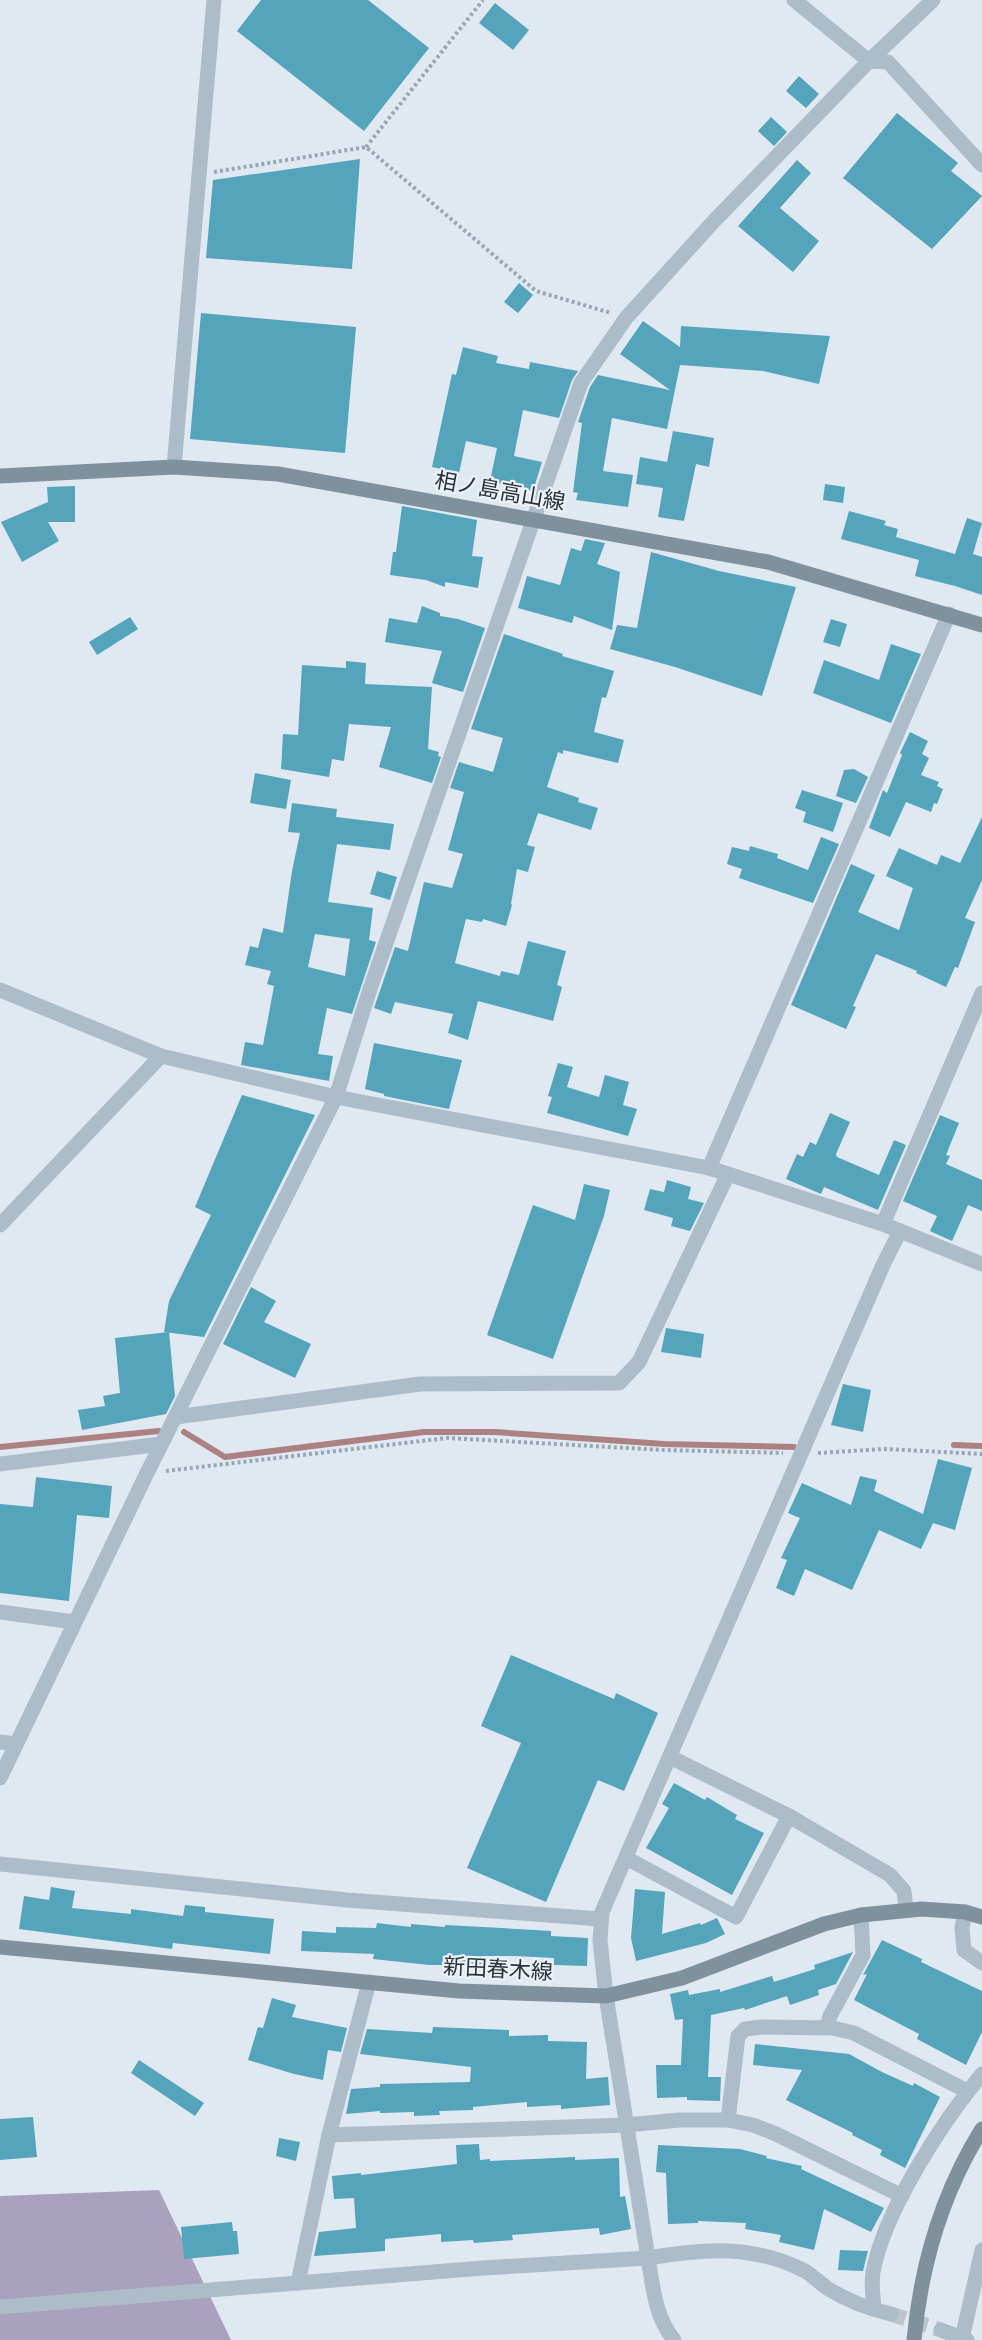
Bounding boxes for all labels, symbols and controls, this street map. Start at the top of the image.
street label: 相ノ島高山線 [433,466,567,516]
street label: 新田春木線 [442,1953,554,1985]

